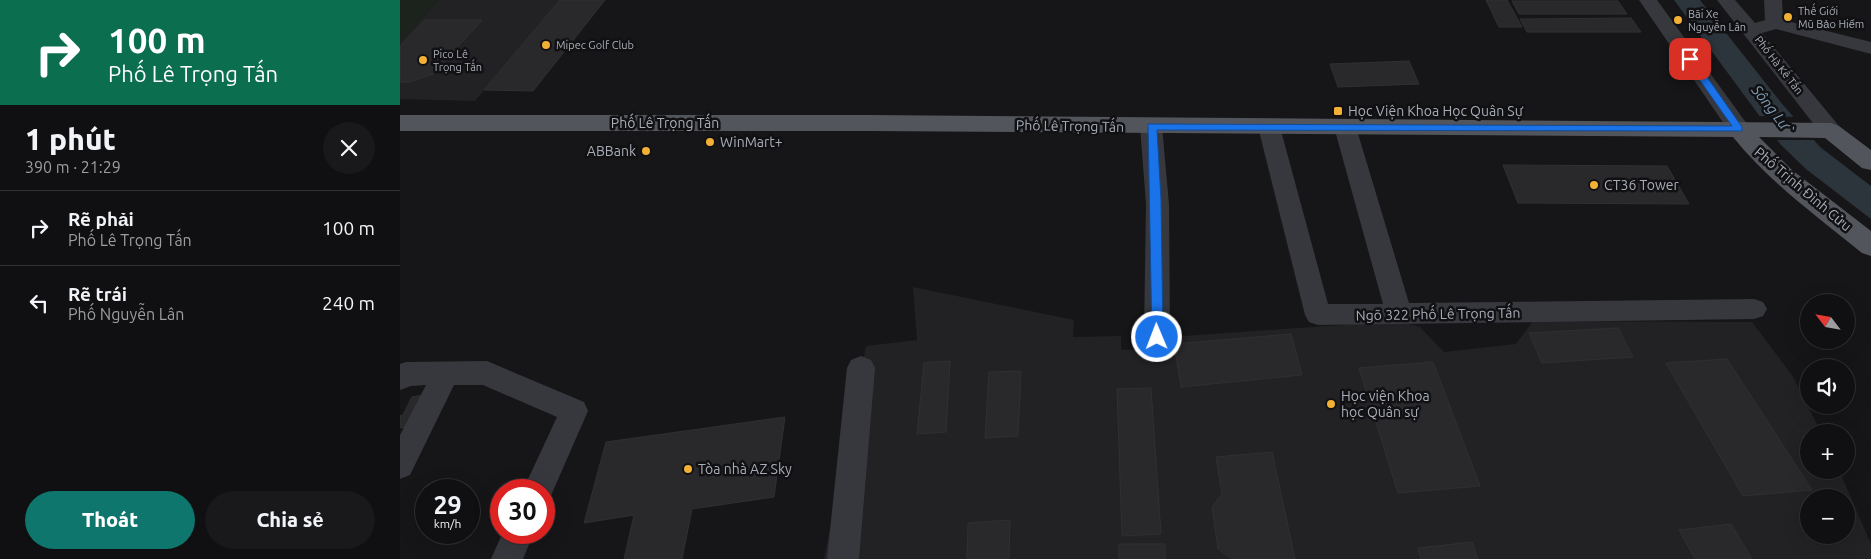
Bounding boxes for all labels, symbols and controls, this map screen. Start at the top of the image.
place label: Thế Giới Mũ Bảo Hiểm [1798,3,1864,30]
place label: Bãi Xe Nguyễn Lân [1688,8,1746,33]
marker: Thế Giới Mũ Bảo Hiểm [1782,11,1794,23]
marker: Bãi Xe Nguyễn Lân [1672,14,1684,26]
icon: right [25,20,90,85]
text: 100 m [108,20,206,60]
street label: Phố Hà Kế Tấn [1753,33,1807,96]
pin [1669,38,1711,80]
marker: Mipec Golf Club [540,39,552,51]
place label: Mipec Golf Club [556,39,634,51]
icon: arrive [1676,45,1704,73]
place label: Pico Lê Trọng Tấn [433,48,482,74]
marker: Pico Lê Trọng Tấn [417,54,429,66]
text: Phố Lê Trọng Tấn [108,61,278,86]
water label: Sông Lừ [1748,81,1798,138]
place label: Học Viện Khoa Học Quân Sự [1348,103,1524,119]
marker: Học Viện Khoa Học Quân Sự [1332,105,1344,117]
street label: Phố Lê Trọng Tấn [611,113,719,131]
street label: Phố Lê Trọng Tấn [1016,115,1124,135]
text: 1 phút [25,122,116,156]
button: close [323,122,375,174]
place label: WinMart+ [720,134,783,150]
marker: WinMart+ [704,136,716,148]
street label: Phố Trịnh Đình Cửu [1751,142,1856,234]
place label: ABBank [587,143,636,159]
marker: ABBank [640,145,652,157]
text: 390 m · 21:29 [25,158,121,176]
place label: CT36 Tower [1604,177,1679,193]
marker: CT36 Tower [1588,179,1600,191]
text: Rẽ phải [68,208,134,230]
icon: right [25,214,53,242]
text: 100 m [322,217,375,239]
text: Phố Lê Trọng Tấn [68,231,192,249]
text: Rẽ trái [68,283,127,305]
icon: left [25,289,53,317]
text: 240 m [322,292,375,314]
north arrow [1800,294,1855,349]
map controls [1800,294,1855,544]
street label: Ngõ 322 Phố Lê Trọng Tấn [1356,302,1520,323]
text: Phố Nguyễn Lân [68,305,184,323]
position arrow [1130,310,1182,362]
button: sound [1800,359,1855,414]
place label: Học viện Khoa học Quân sự [1341,388,1430,420]
marker: Học viện Khoa học Quân sự [1325,398,1337,410]
button: + [1800,424,1855,479]
place label: Tòa nhà AZ Sky [698,461,792,477]
marker: Tòa nhà AZ Sky [682,463,694,475]
speed limit sign: 30 [490,479,555,544]
button: − [1800,489,1855,544]
button: Thoát [25,491,195,549]
button: Chia sẻ [205,491,375,549]
text: 29 [433,491,462,519]
text: km/h [434,517,461,530]

